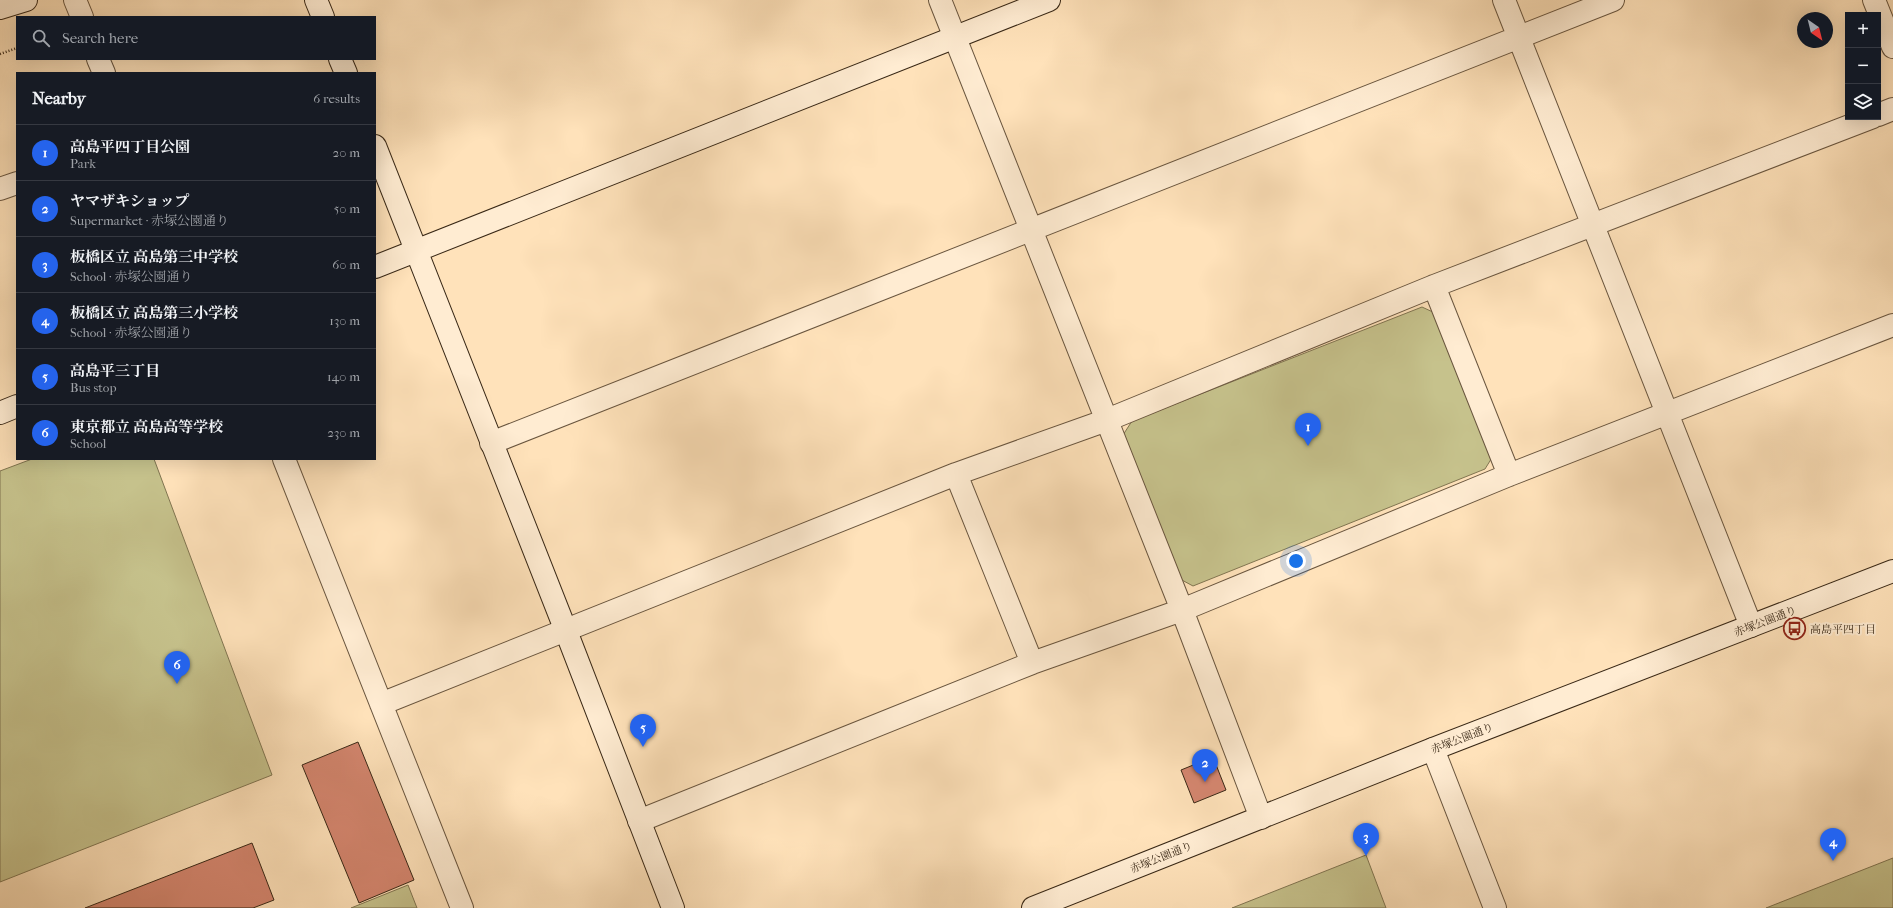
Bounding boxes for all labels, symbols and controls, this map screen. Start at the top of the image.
north arrow [1797,12,1833,48]
map controls [1845,12,1881,120]
button: + [1845,12,1881,48]
search box [16,16,376,60]
icon: search [30,27,52,49]
text: Search here [62,29,138,47]
button: − [1845,48,1881,84]
button: layers [1845,84,1881,120]
text: Nearby [32,88,86,108]
text: 6 results [313,91,360,106]
text: 高島平四丁目公園 [70,138,190,156]
text: 1 [43,145,47,160]
text: 20 m [333,145,360,160]
text: Park [70,156,96,171]
text: ヤマザキショップ [70,192,190,210]
text: 2 [42,201,48,216]
text: 50 m [334,201,360,216]
text: Supermarket · 赤塚公園通り [70,213,229,228]
text: 板橋区立 高島第三中学校 [70,248,238,266]
text: 3 [42,257,48,272]
text: 60 m [332,257,360,272]
text: School · 赤塚公園通り [70,269,193,284]
text: 板橋区立 高島第三小学校 [70,304,238,322]
text: 4 [41,313,49,328]
text: 130 m [329,313,360,328]
text: School · 赤塚公園通り [70,325,193,340]
text: 高島平三丁目 [70,362,160,380]
text: 5 [42,369,48,384]
text: 140 m [327,369,360,384]
text: Bus stop [70,380,116,395]
pin: 1 [1295,413,1321,446]
text: 東京都立 高島高等学校 [70,418,223,436]
text: 6 [41,425,49,440]
text: 230 m [327,425,360,440]
text: School [70,436,106,451]
your location [1286,551,1306,571]
street label: 赤塚公園通り [1732,604,1798,639]
bus stop icon: 高島平四丁目 [1782,616,1808,642]
place label: 高島平四丁目 [1810,623,1876,636]
pin: 6 [164,651,190,684]
pin: 5 [630,714,656,747]
street label: 赤塚公園通り [1429,721,1495,756]
pin: 2 [1192,749,1218,782]
pin: 3 [1353,823,1379,856]
pin: 4 [1820,828,1846,861]
street label: 赤塚公園通り [1128,839,1194,876]

